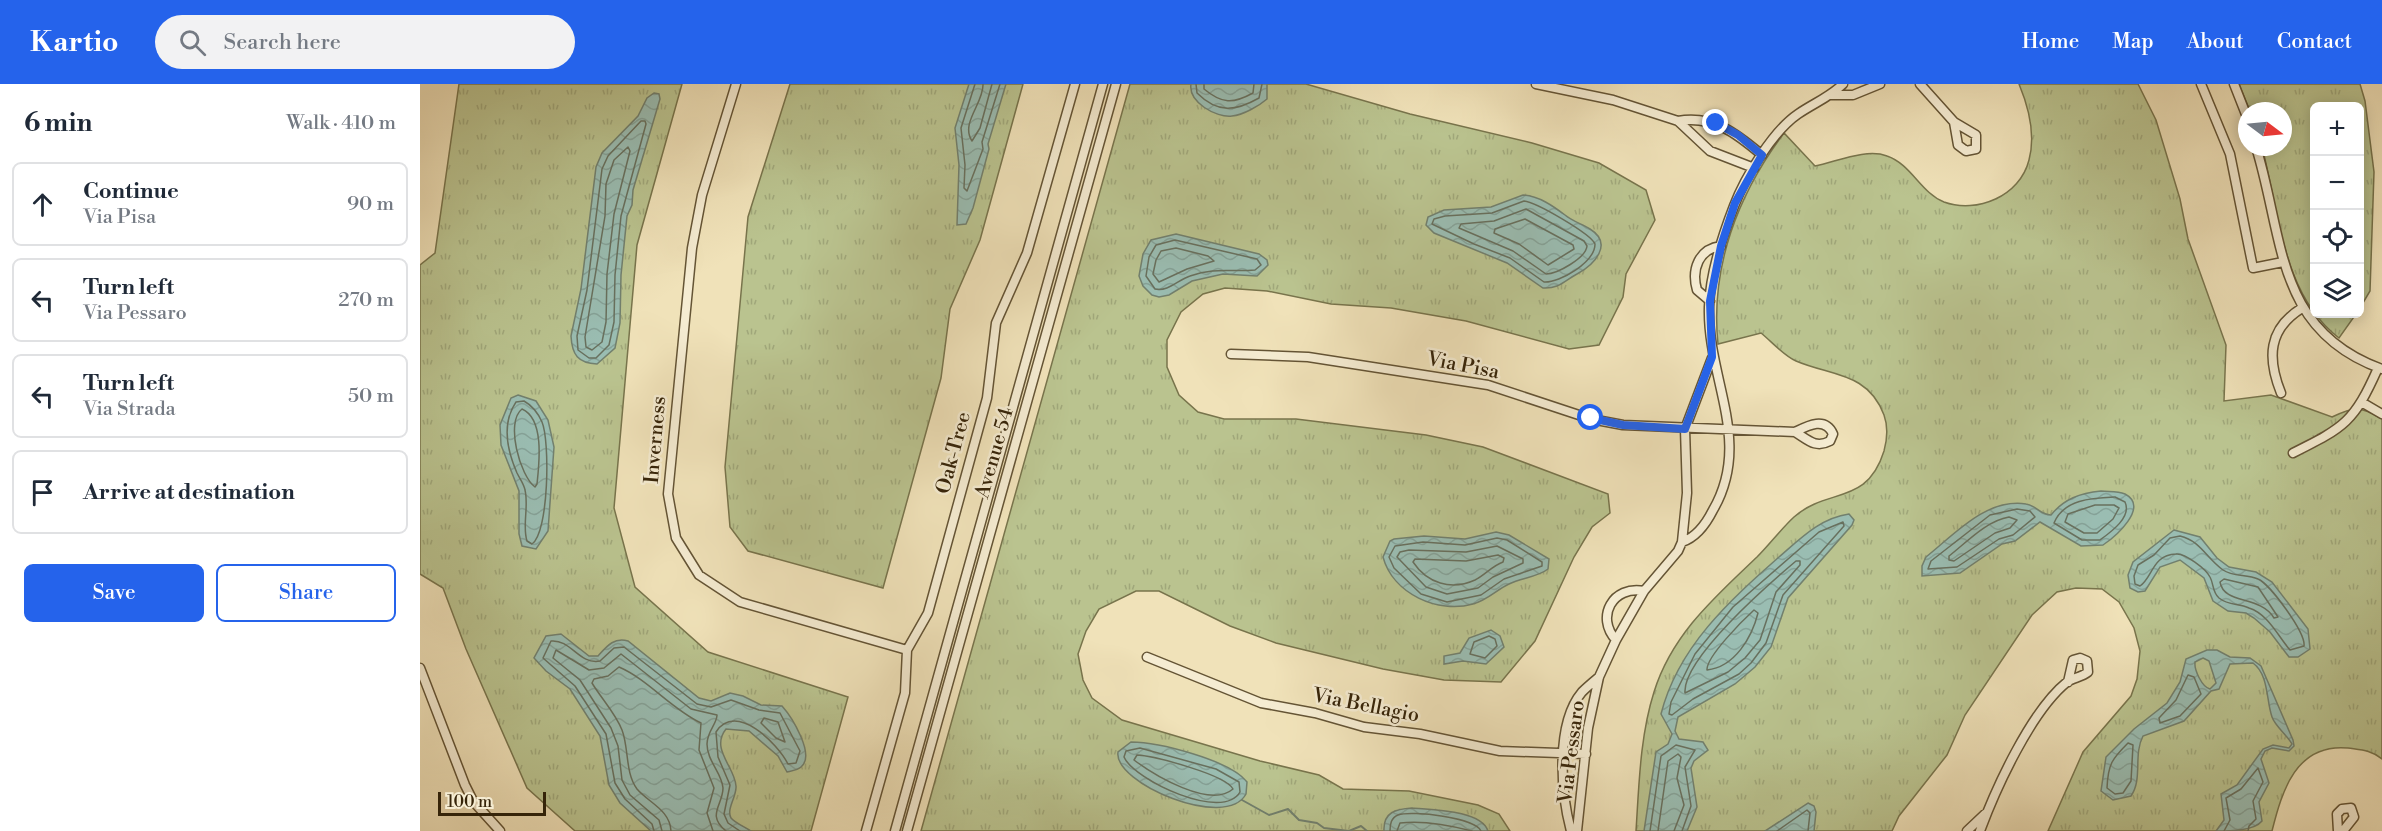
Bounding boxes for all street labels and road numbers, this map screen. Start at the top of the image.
street label: Via Pisa [1424,347,1502,385]
street label: Inverness [640,395,672,485]
street label: Avenue 54 [970,405,1020,502]
street label: Oak-Tree [931,409,977,497]
street label: Via Bellagio [1309,683,1422,729]
street label: Via Pessaro [1553,699,1591,806]

